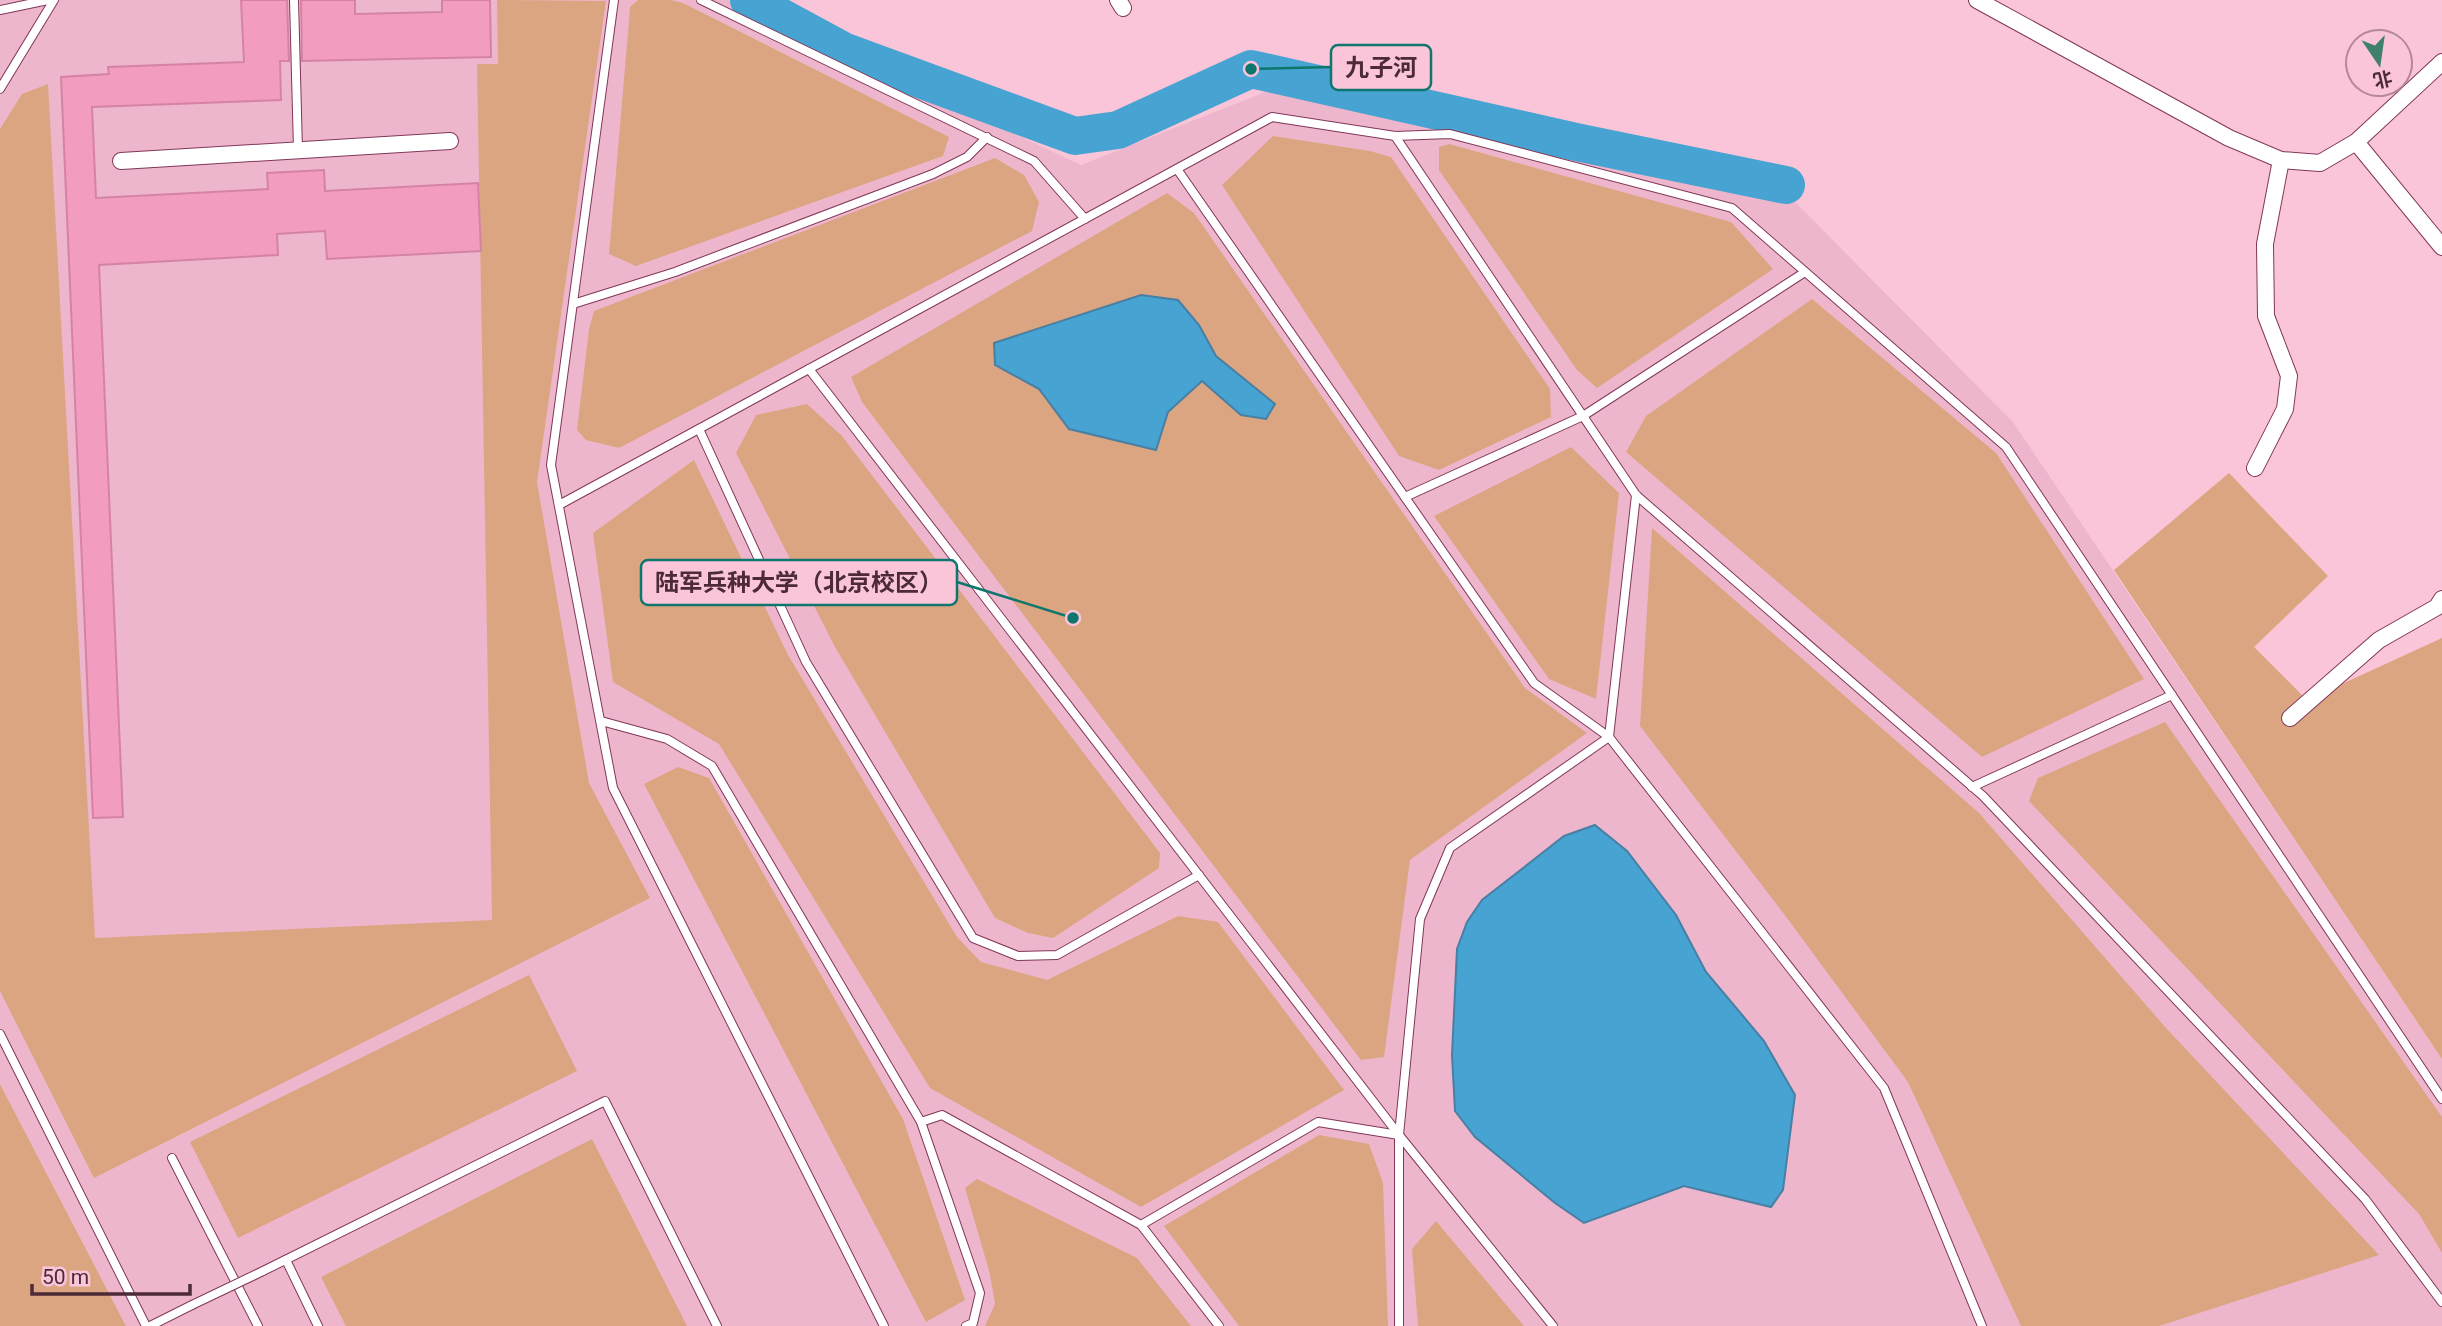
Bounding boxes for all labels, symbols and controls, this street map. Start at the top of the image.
north arrow [2344,28,2414,98]
callout: 九子河 [1331,45,1431,90]
text: 九子河 [1345,54,1417,82]
text: 北 [2371,66,2395,92]
callout: 陆军兵种大学（北京校区） [641,560,957,605]
text: 陆军兵种大学（北京校区） [655,569,943,597]
scale bar [32,1252,189,1296]
text: 50 m [42,1265,89,1289]

